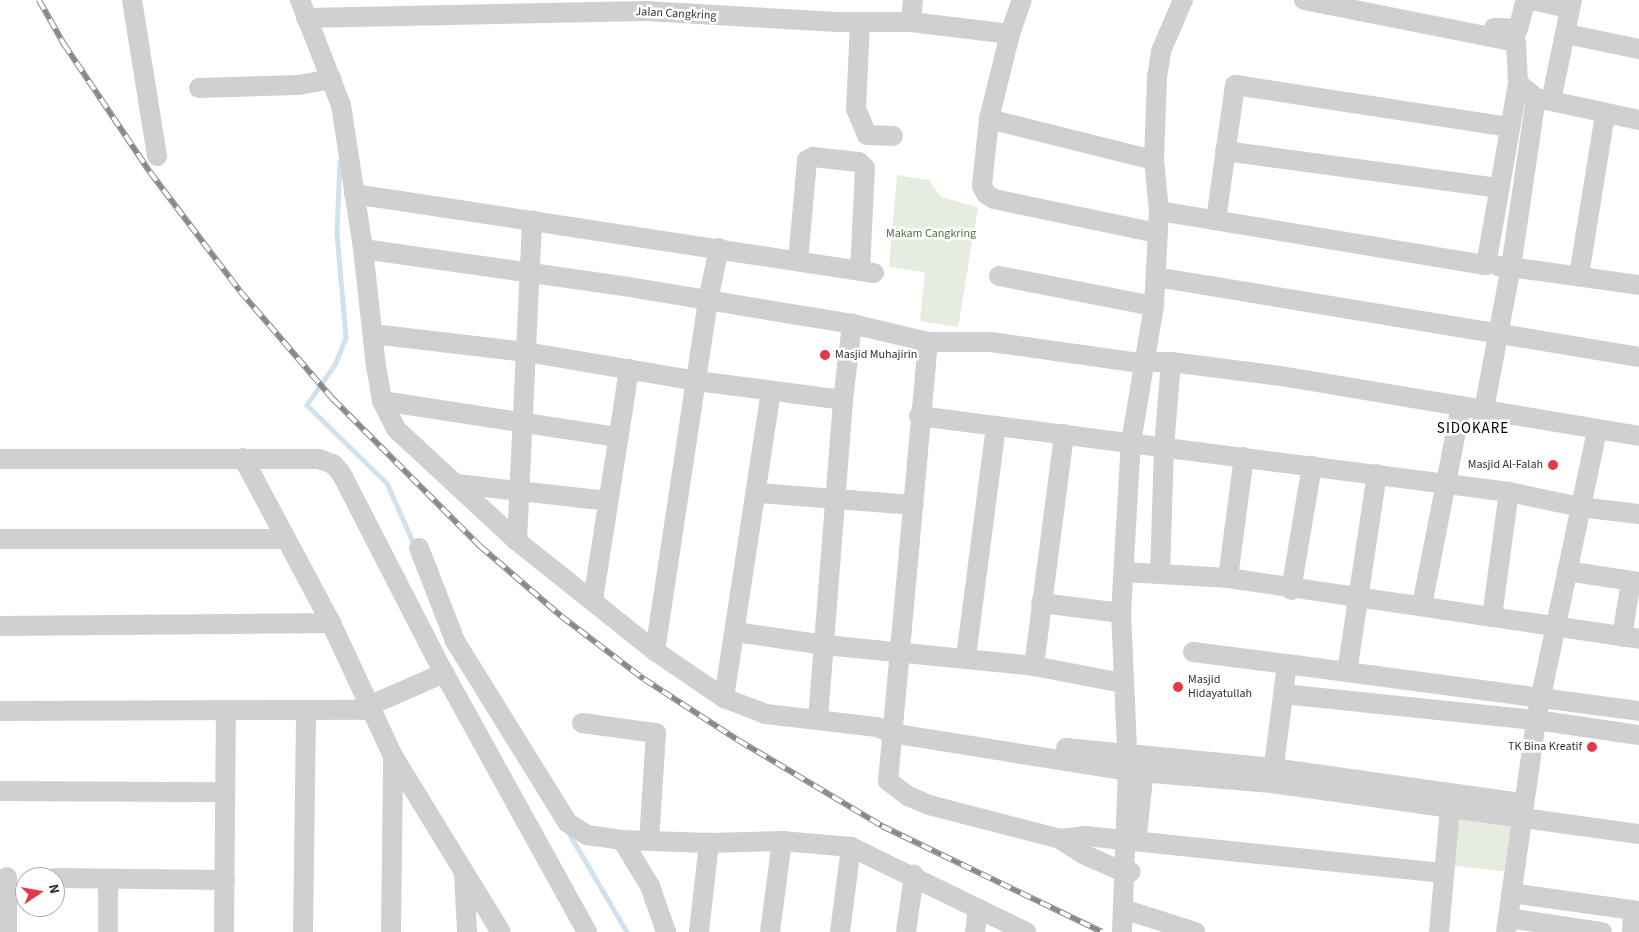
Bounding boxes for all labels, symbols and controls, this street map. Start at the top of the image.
street label: Jalan Cangkring [635,5,717,23]
park label: Makam Cangkring [886,227,976,241]
place label: Masjid Muhajirin [835,348,917,362]
marker: Masjid Muhajirin [819,349,831,361]
district label: SIDOKARE [1436,420,1510,438]
place label: Masjid Al-Falah [1468,458,1543,472]
marker: Masjid Al-Falah [1547,459,1559,471]
place label: Masjid Hidayatullah [1188,673,1252,701]
marker: Masjid Hidayatullah [1172,681,1184,693]
place label: TK Bina Kreatif [1508,740,1582,754]
marker: TK Bina Kreatif [1586,741,1598,753]
north arrow [15,867,65,917]
text: N [43,882,64,896]

